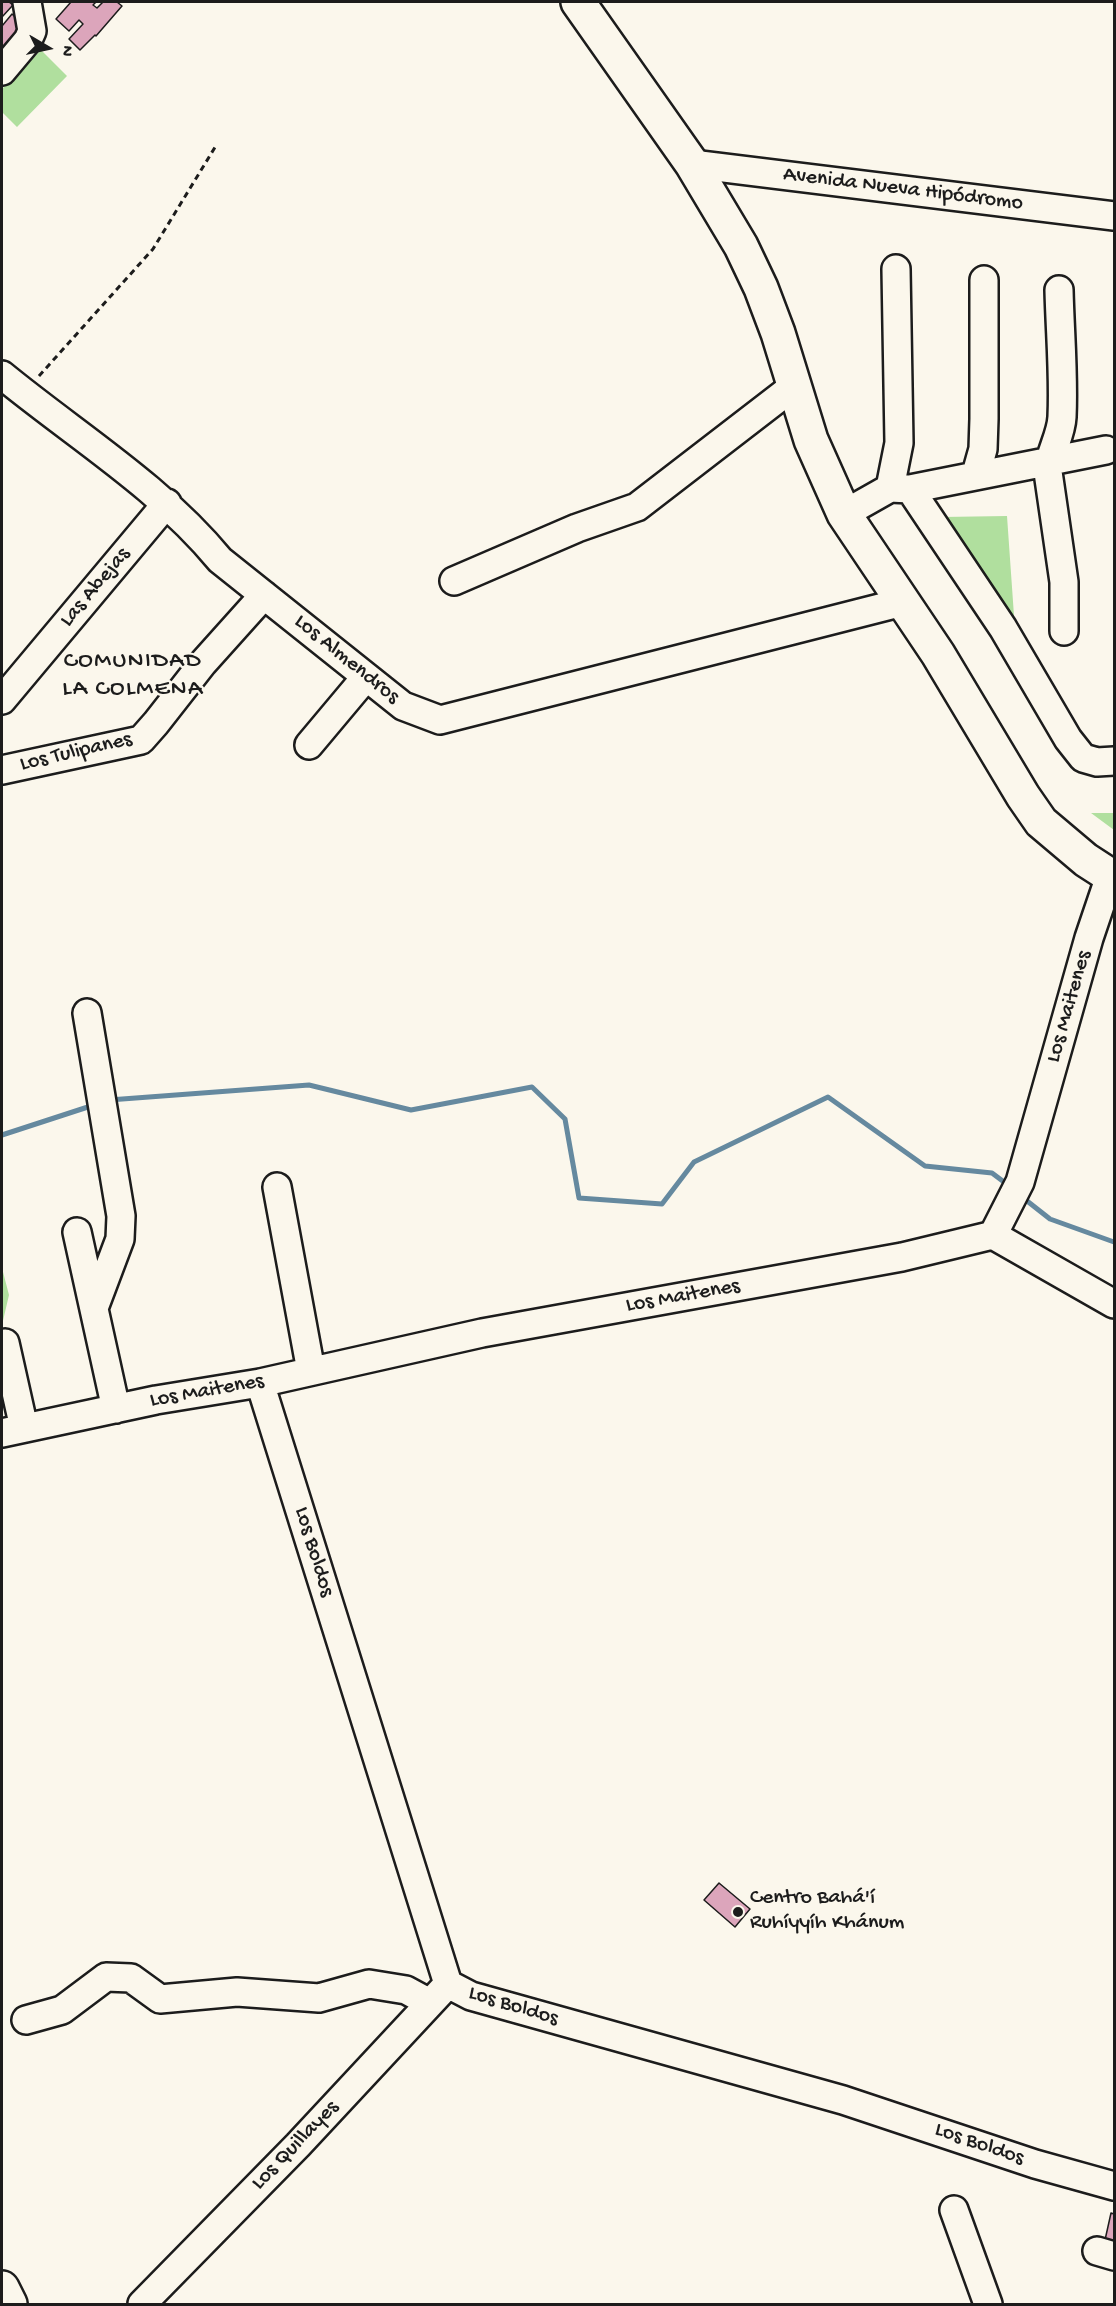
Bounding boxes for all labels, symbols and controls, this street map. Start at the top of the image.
north arrow [18,18,78,78]
text: N [56,44,76,58]
street label: Avenida Nueva Hipódromo [782,162,1024,218]
street label: Las Abejas [55,543,137,633]
street label: Los Almendros [288,609,404,711]
district label: COMUNIDAD LA COLMENA [62,648,204,704]
street label: Los Tulipanes [17,727,135,779]
street label: Los Maitenes [1041,948,1099,1066]
street label: Los Maitenes [624,1274,742,1320]
street label: Los Maitenes [148,1369,266,1415]
street label: Los Boldos [287,1504,339,1600]
place label: Centro Bahá'í Ruhíyyíh Khánum [750,1886,904,1938]
marker: Centro Bahá'í Ruhíyyíh Khánum [731,1905,745,1919]
street label: Los Boldos [465,1981,561,2033]
street label: Los Quillayes [247,2096,345,2196]
street label: Los Boldos [931,2117,1027,2173]

